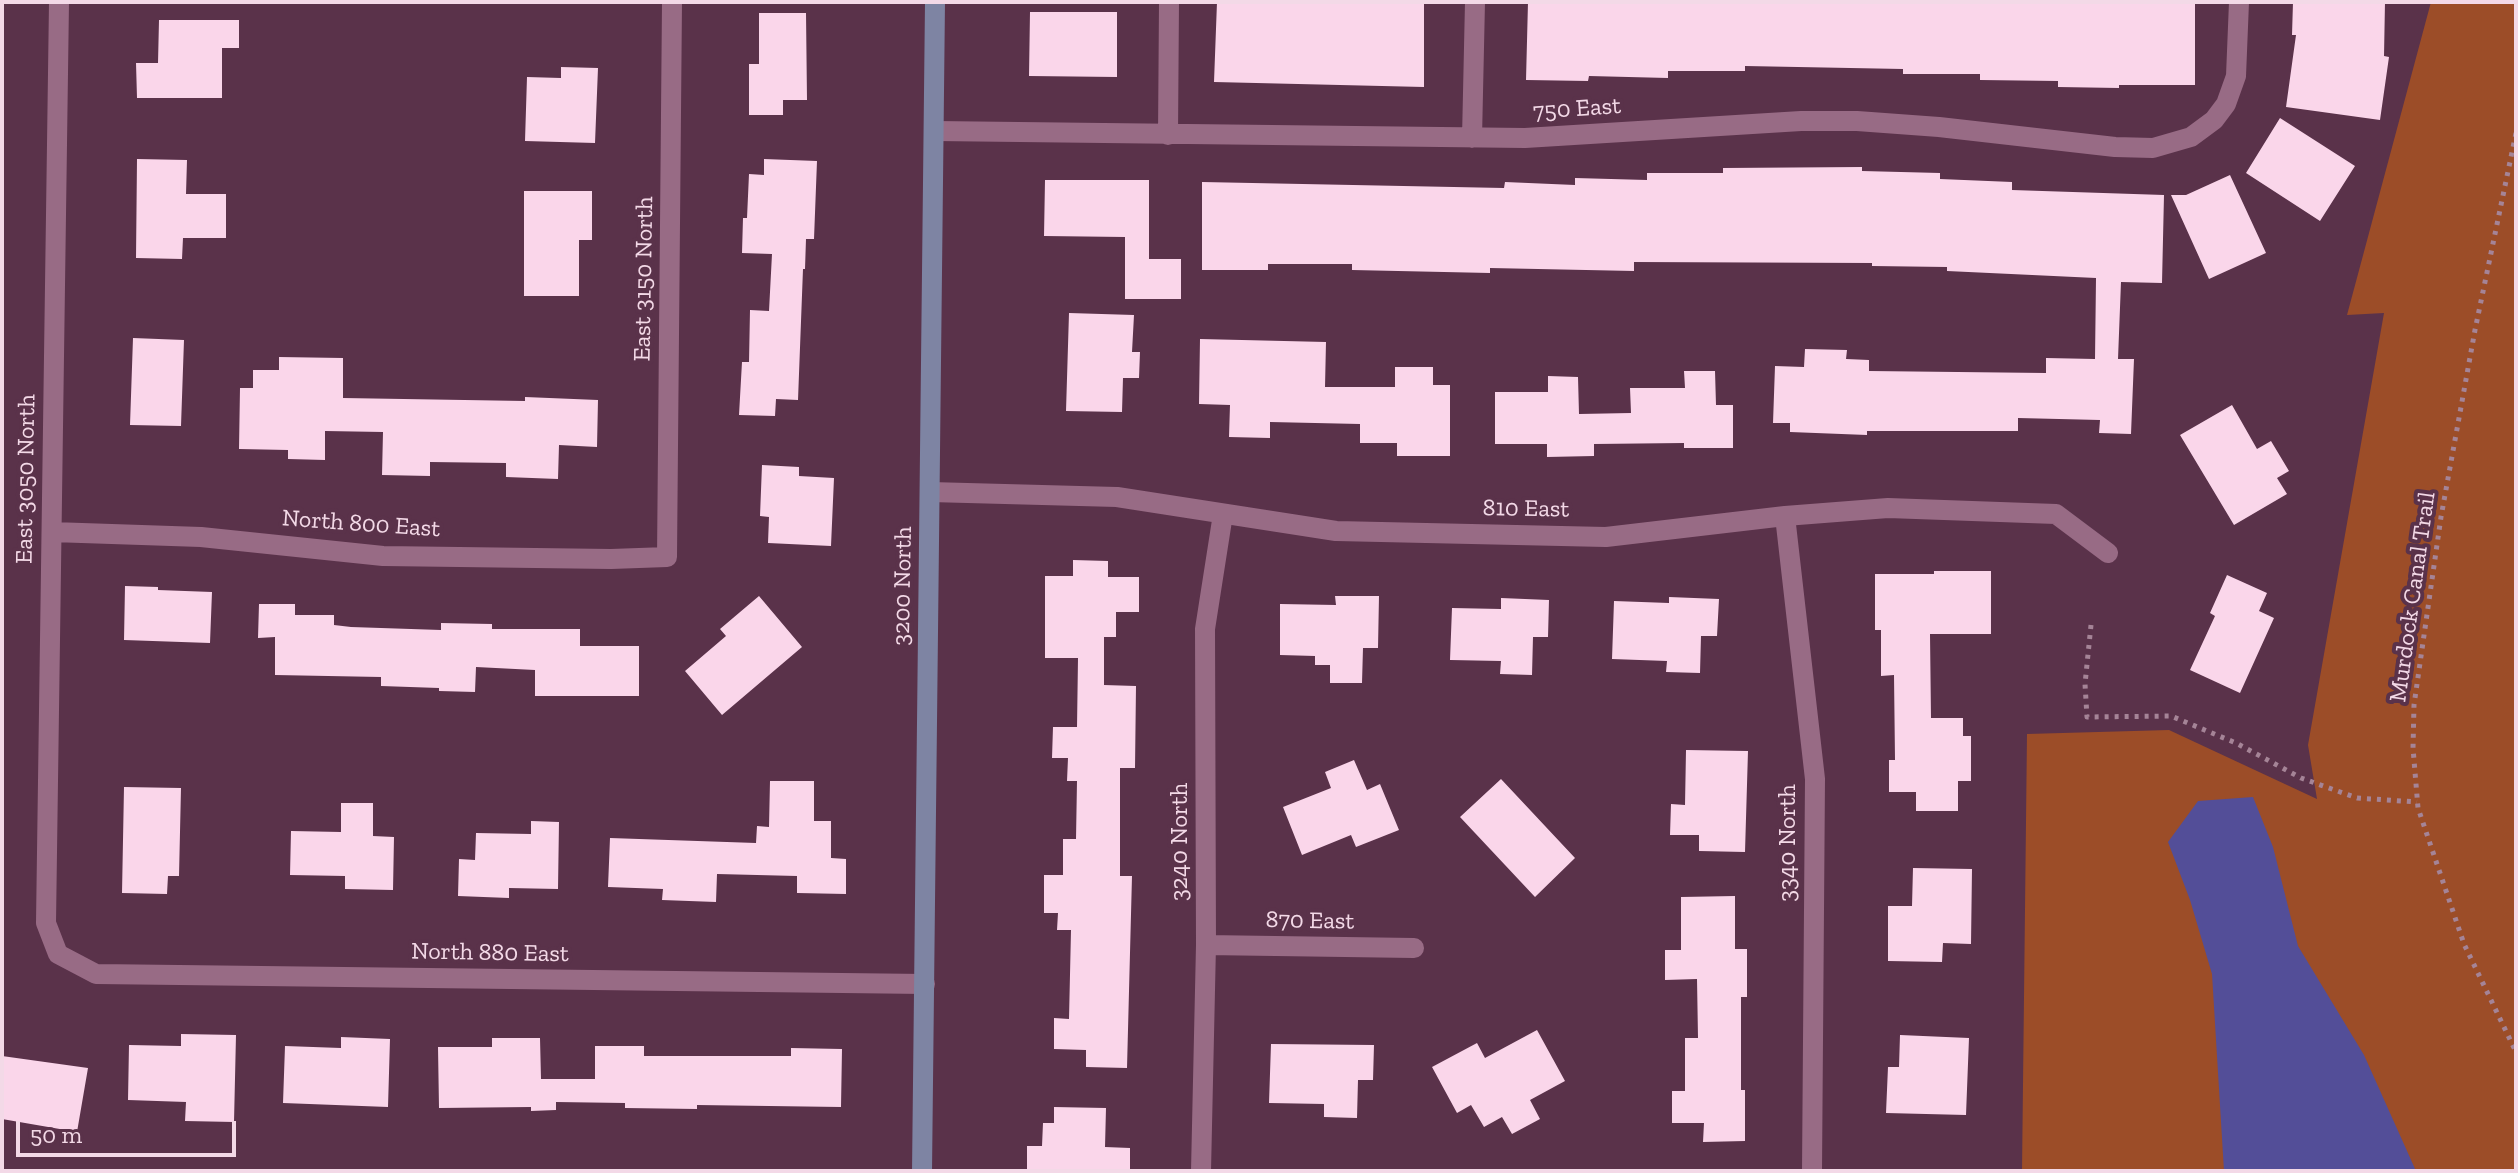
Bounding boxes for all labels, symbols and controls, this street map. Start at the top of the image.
street label: 750 East [1532,92,1622,126]
street label: East 3150 North [628,196,660,362]
street label: East 3050 North [10,394,42,564]
street label: Murdock Canal Trail [2384,490,2442,704]
street label: 810 East [1482,494,1570,524]
street label: North 800 East [281,504,441,544]
street label: 3200 North [888,526,918,646]
street label: 3240 North [1166,783,1194,901]
street label: 3340 North [1774,784,1802,902]
street label: 870 East [1265,906,1355,936]
street label: North 880 East [411,937,569,969]
scale bar [20,1105,240,1155]
text: 50 m [30,1120,82,1149]

